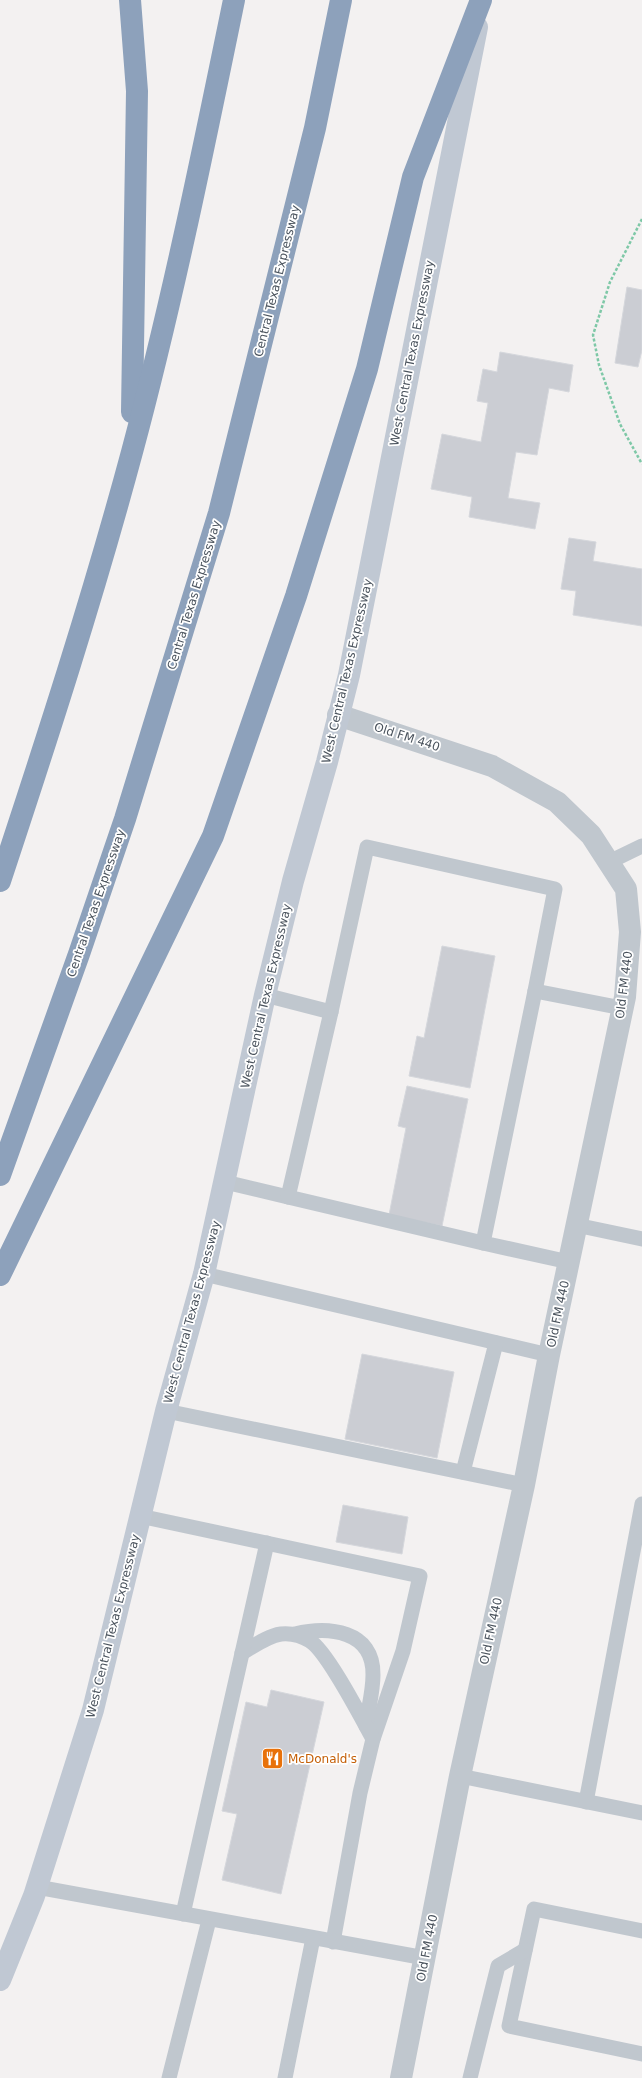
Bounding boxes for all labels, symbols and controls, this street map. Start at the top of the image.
street label: Central Texas Expressway [251,204,303,358]
street label: West Central Texas Expressway [387,259,437,447]
street label: Central Texas Expressway [165,519,223,671]
street label: West Central Texas Expressway [319,577,375,765]
street label: Old FM 440 [372,720,442,754]
street label: Central Texas Expressway [64,827,128,979]
street label: West Central Texas Expressway [238,902,294,1090]
street label: Old FM 440 [613,950,635,1020]
street label: West Central Texas Expressway [161,1219,223,1405]
street label: Old FM 440 [544,1279,572,1349]
street label: West Central Texas Expressway [83,1533,143,1719]
street label: Old FM 440 [477,1596,505,1666]
restaurant icon: McDonald's [259,1746,285,1772]
place label: McDonald's [288,1752,357,1766]
street label: Old FM 440 [414,1913,440,1983]

